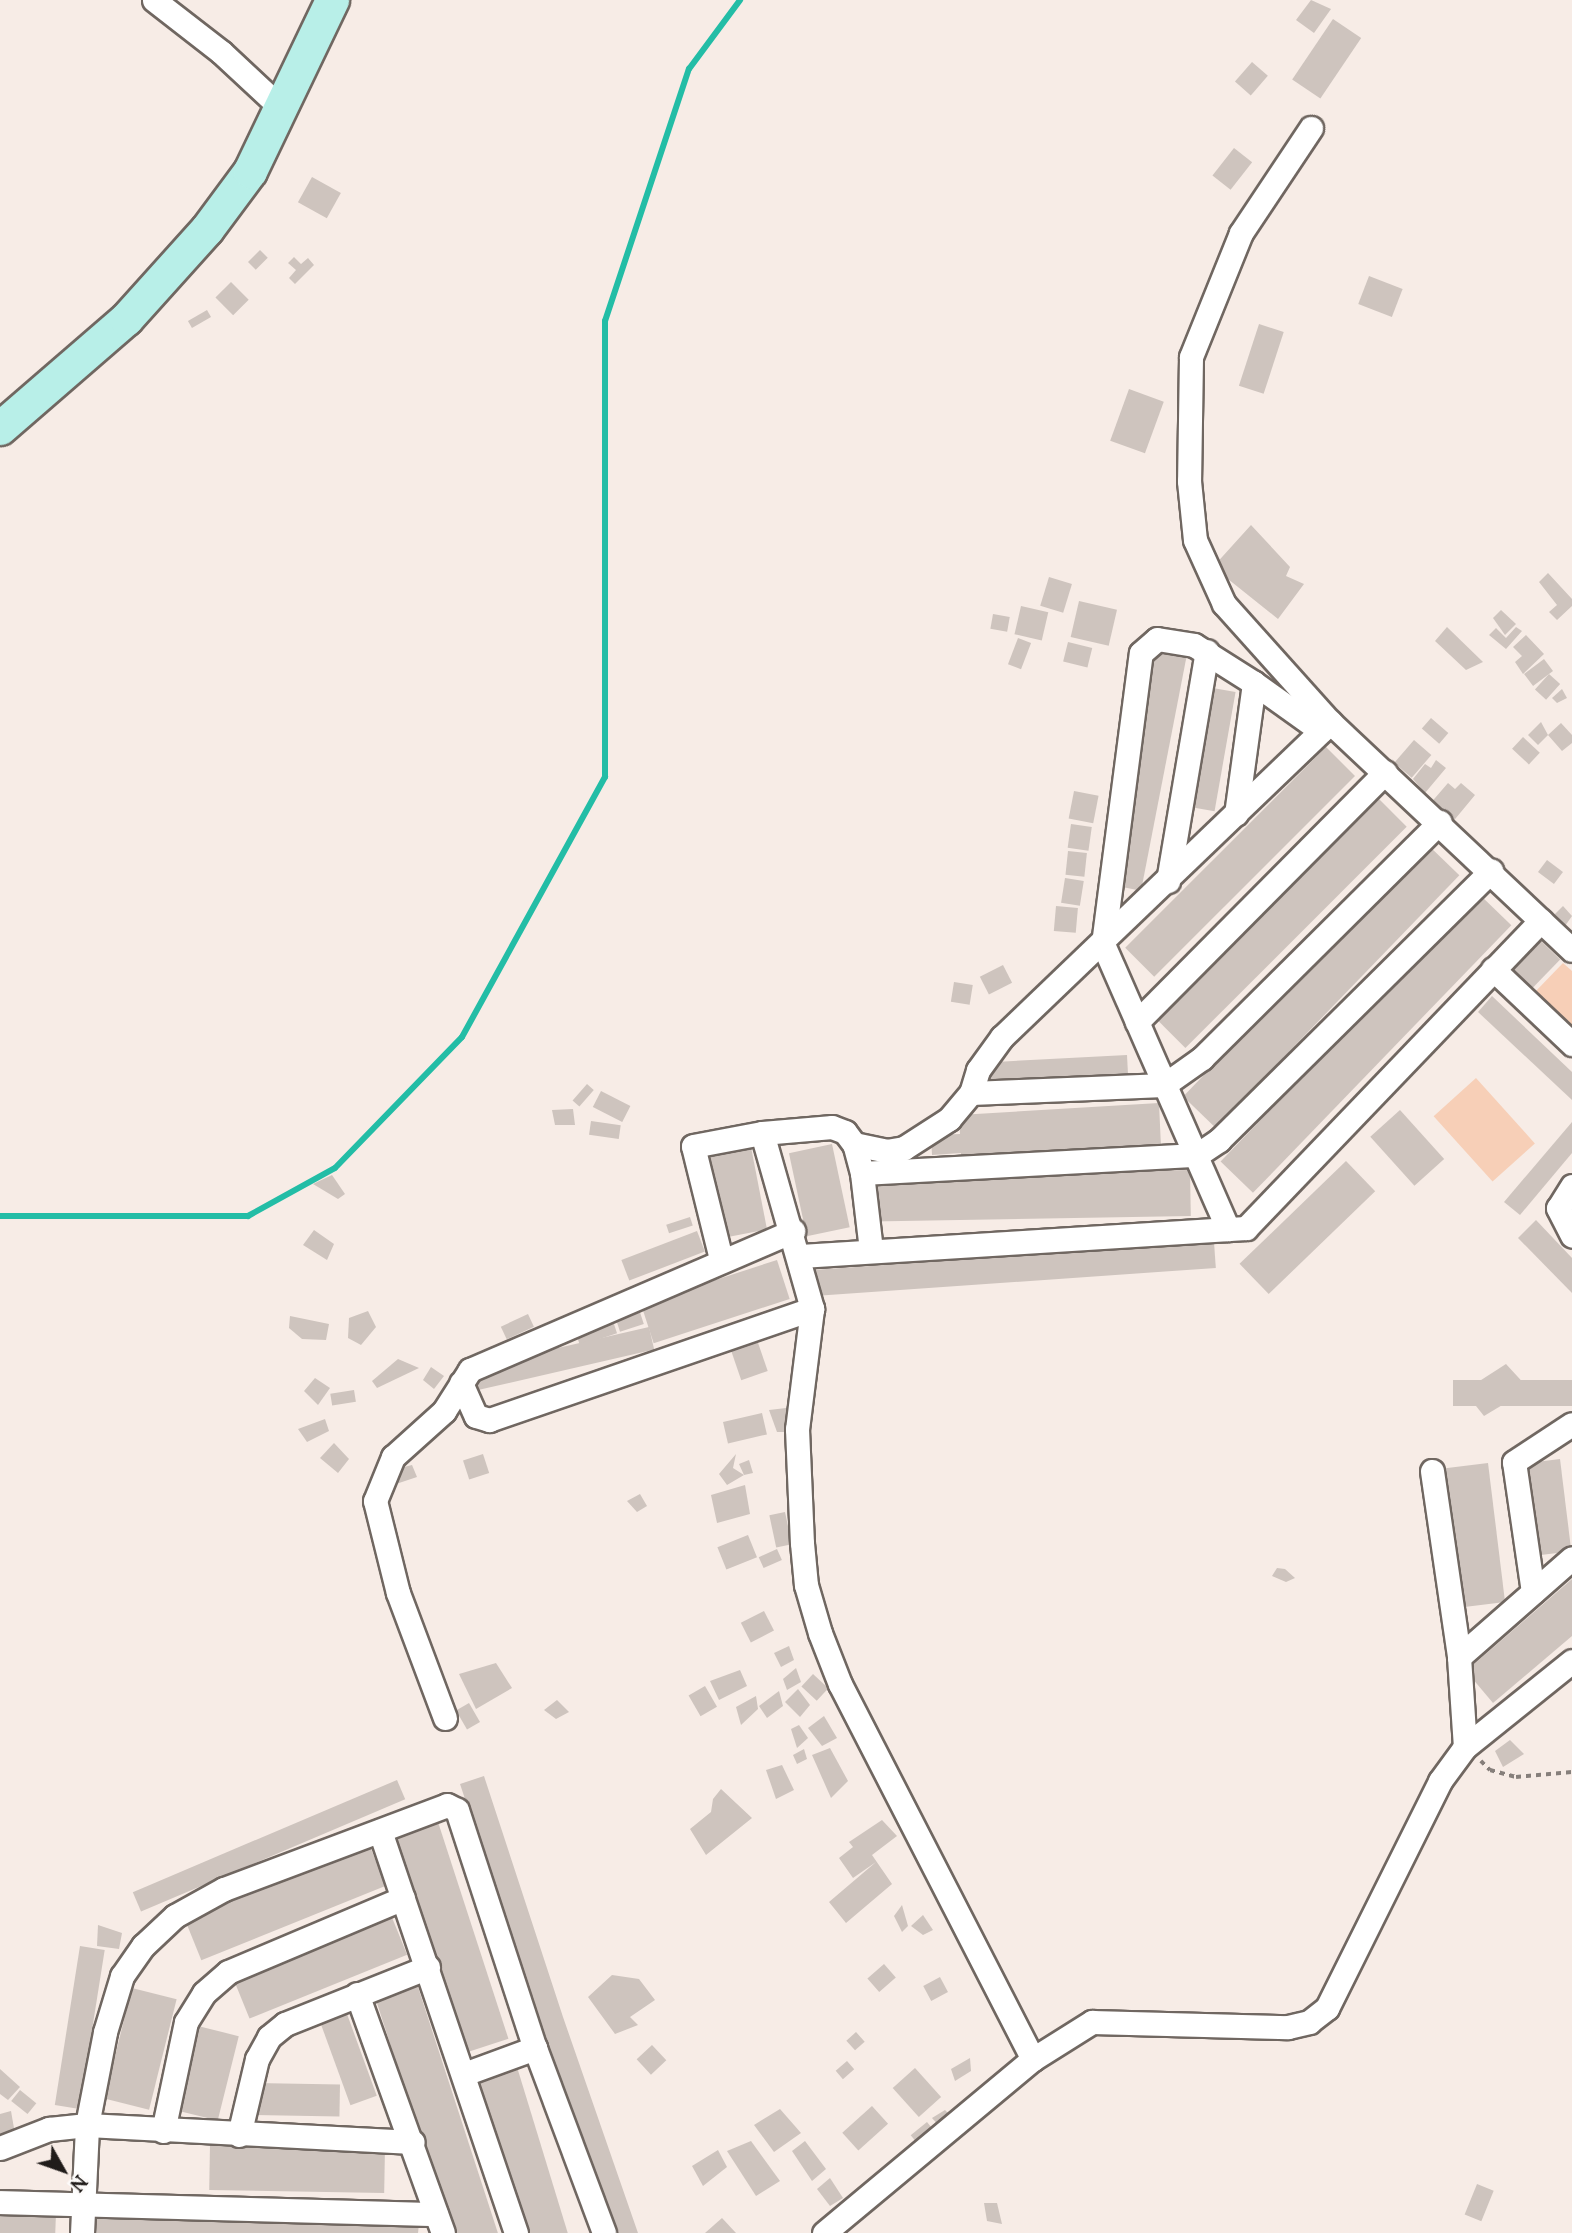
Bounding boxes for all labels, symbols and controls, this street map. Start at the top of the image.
north arrow [28,2135,98,2205]
text: N [65,2170,93,2197]

